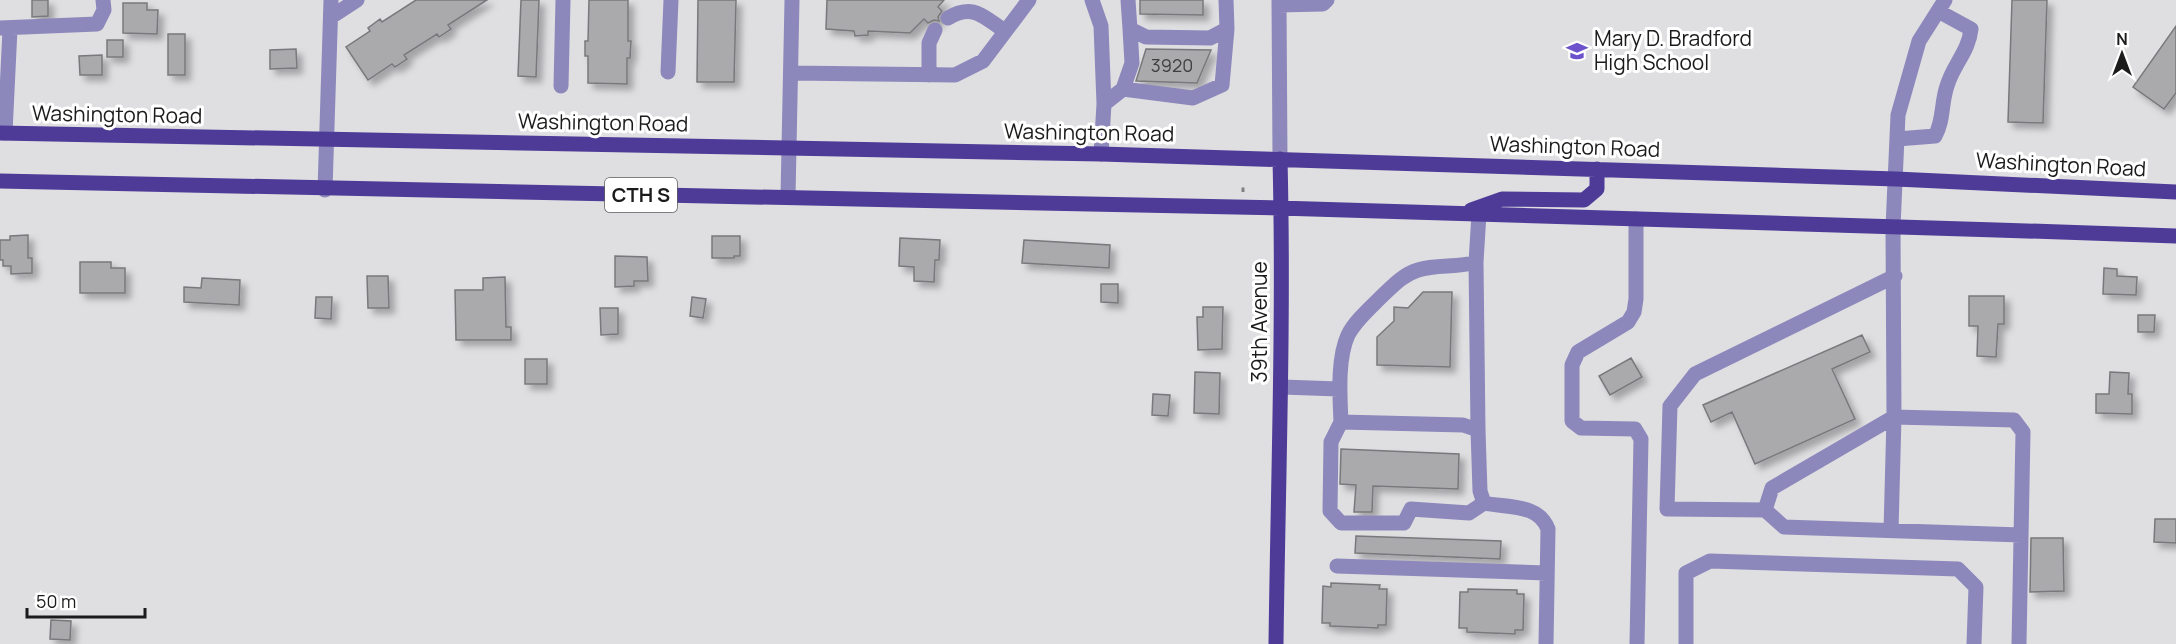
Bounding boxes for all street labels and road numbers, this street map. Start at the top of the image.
street label: Washington Road [32,99,203,129]
street label: Washington Road [518,107,689,137]
street label: Washington Road [1004,117,1175,147]
street label: Washington Road [1489,129,1661,163]
street label: Washington Road [1975,146,2147,182]
road number: CTH S [605,178,677,212]
street label: 39th Avenue [1245,261,1273,383]

